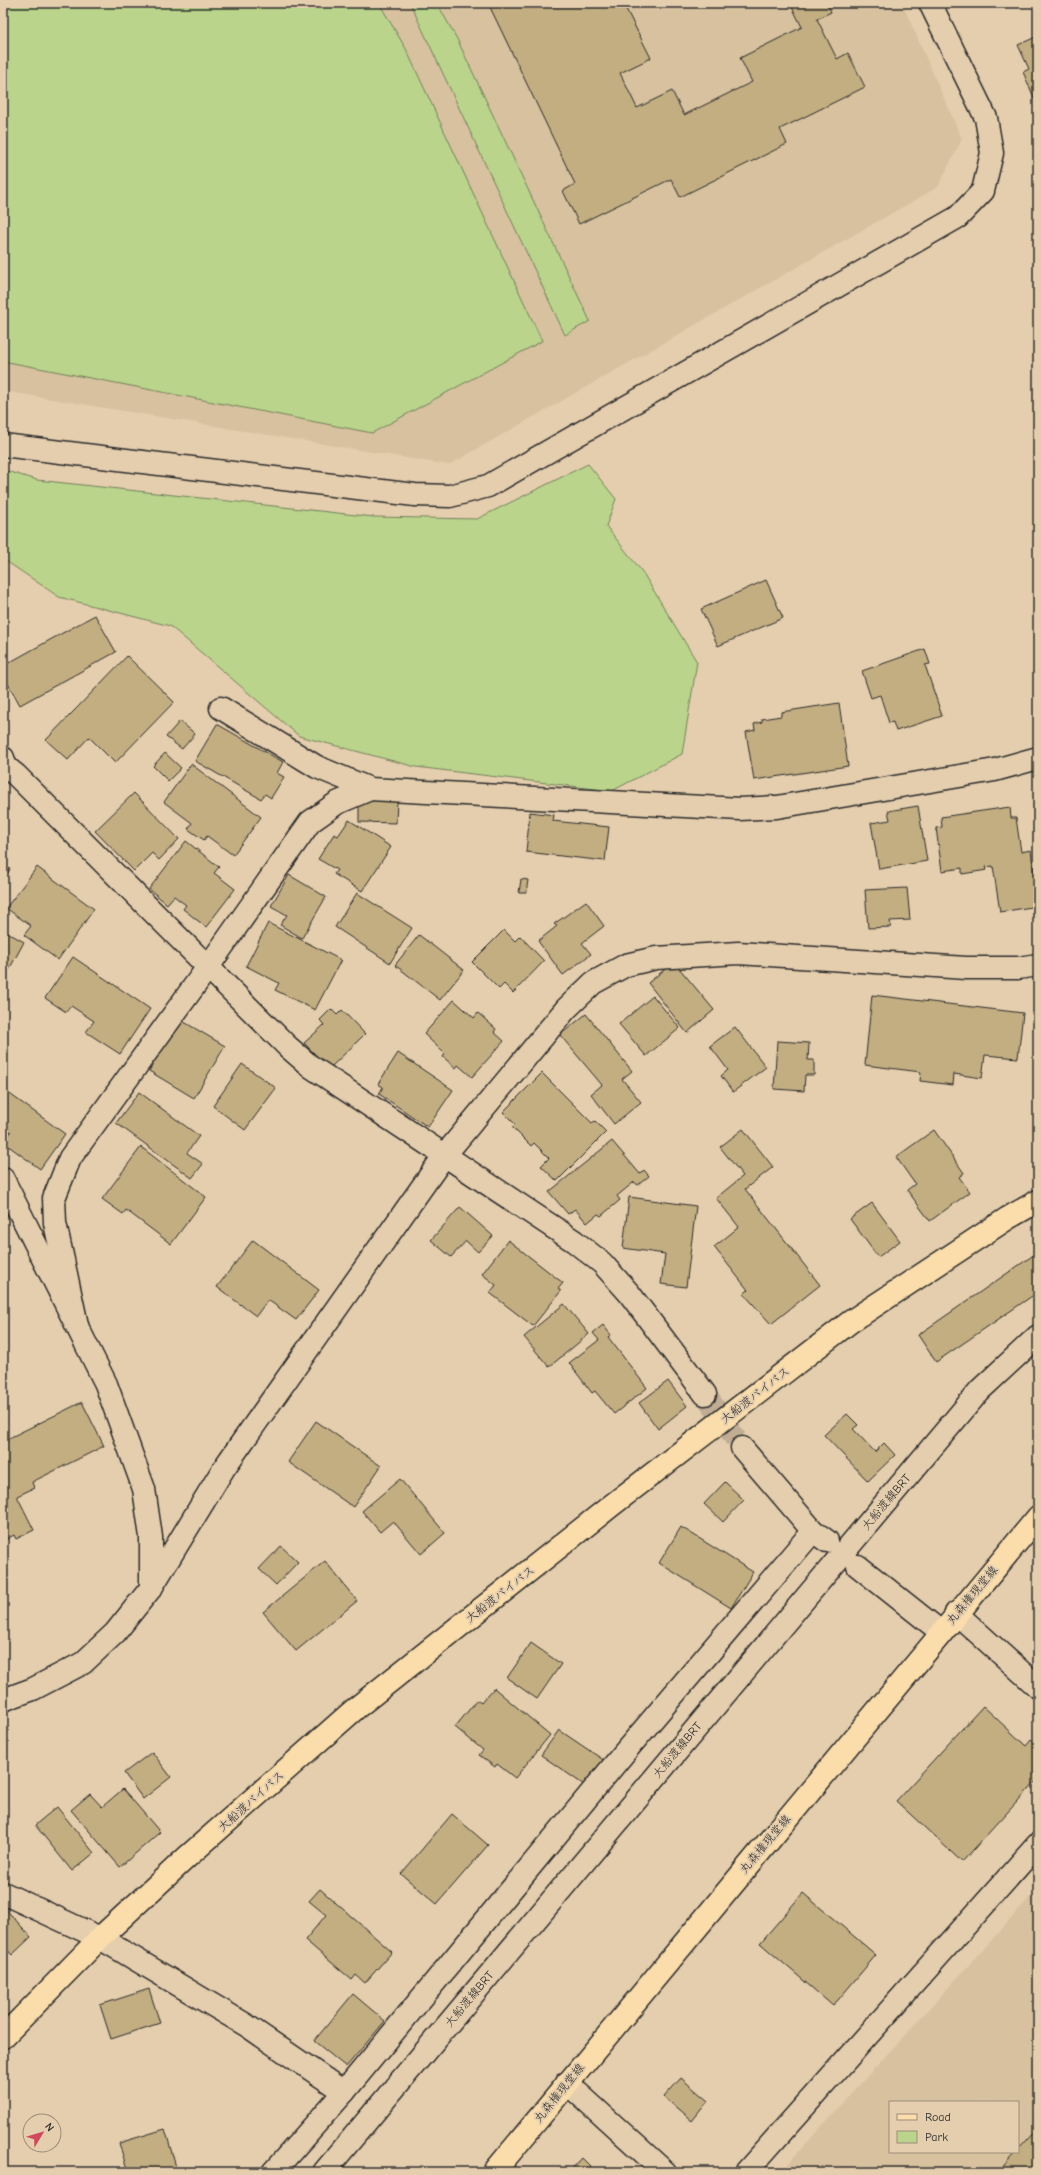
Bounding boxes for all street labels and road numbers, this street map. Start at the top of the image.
street label: 大船渡バイパス [718,1364,792,1426]
street label: 大船渡線BRT [859,1471,914,1533]
street label: 大船渡バイパス [463,1563,537,1625]
street label: 丸森権現堂線 [943,1563,1001,1627]
street label: 大船渡線BRT [650,1719,705,1781]
street label: 大船渡バイパス [215,1768,287,1834]
street label: 丸森権現堂線 [736,1812,794,1876]
street label: 大船渡線BRT [442,1968,497,2030]
street label: 丸森権現堂線 [531,2061,587,2125]

